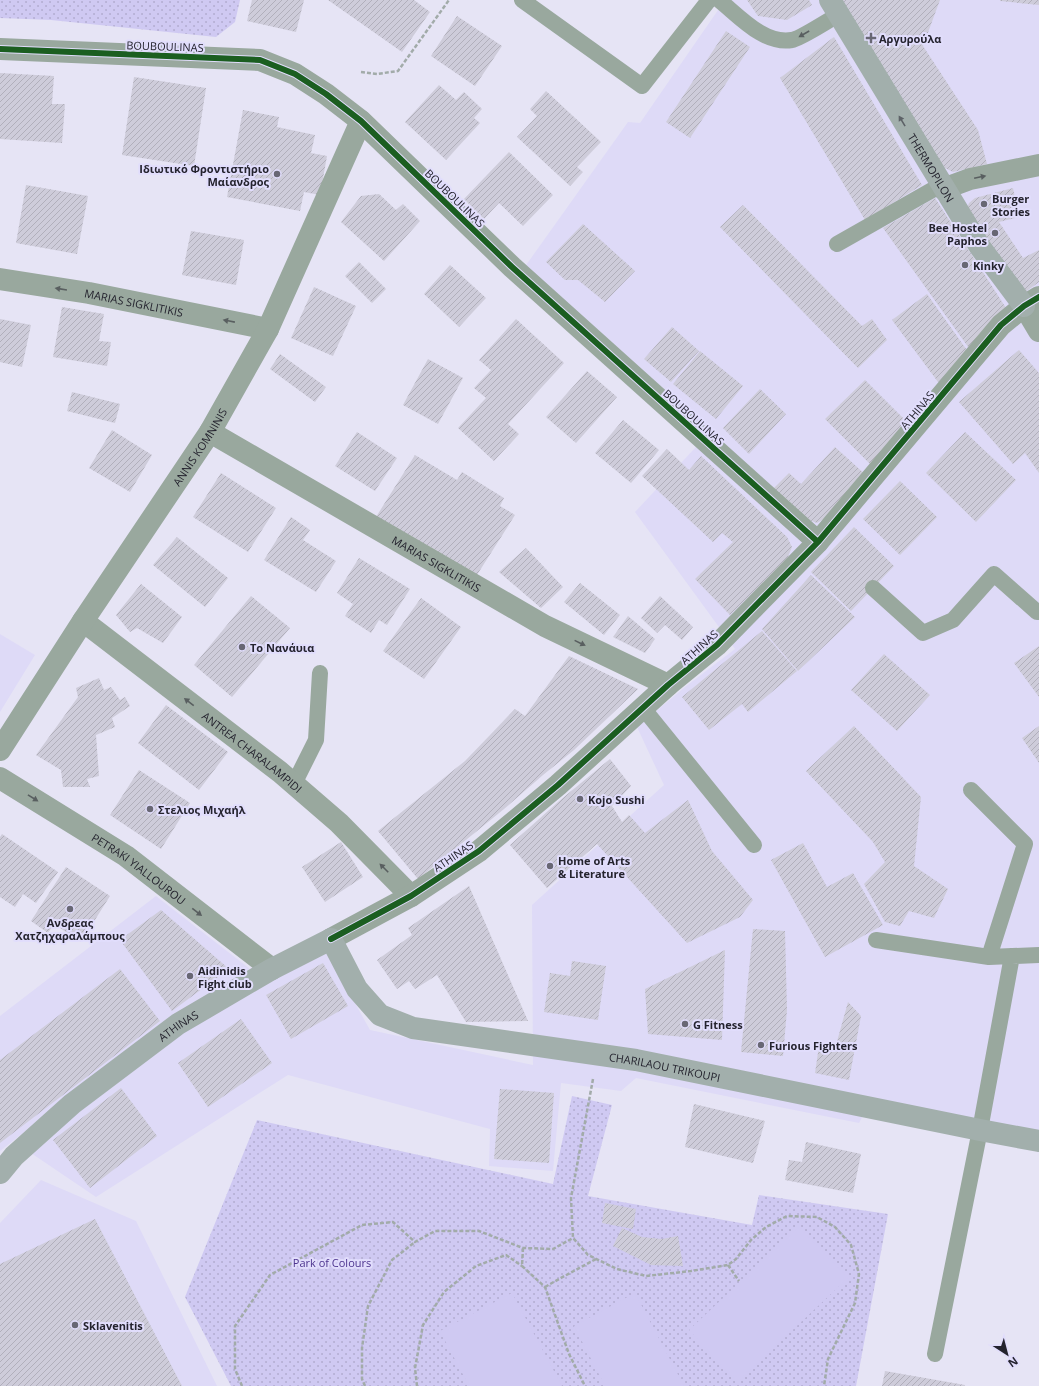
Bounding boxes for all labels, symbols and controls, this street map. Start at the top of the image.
one-way arrow [798,31,810,38]
place label: Αργυρούλα [879,31,941,46]
marker: Αργυρούλα [866,33,876,43]
street label: BOUBOULINAS [126,37,204,55]
one-way arrow [899,115,906,127]
street label: THERMOPILON [905,130,958,205]
place label: Ιδιωτικό Φροντιστήριο Μαίανδρος [139,161,270,189]
street label: BOUBOULINAS [422,166,488,230]
marker: Ιδιωτικό Φροντιστήριο Μαίανδρος [272,169,282,179]
one-way arrow [974,173,986,179]
place label: Burger Stories [992,191,1030,219]
marker: Burger Stories [979,199,989,209]
place label: Bee Hostel Paphos [928,220,988,248]
marker: Bee Hostel Paphos [990,228,1000,238]
place label: Kinky [973,258,1005,273]
marker: Kinky [960,260,970,270]
one-way arrow [54,285,67,291]
street label: MARIAS SIGKLITIKIS [83,285,185,319]
one-way arrow [223,318,236,324]
street label: BOUBOULINAS [660,386,728,448]
street label: ATHINAS [897,388,937,432]
street label: ANNIS KOMNINIS [169,405,230,488]
street label: MARIAS SIGKLITIKIS [390,532,484,595]
street label: ATHINAS [677,626,721,668]
place label: Το Νανάυια [250,640,314,655]
one-way arrow [574,640,586,646]
marker: Το Νανάυια [237,642,247,652]
one-way arrow [184,698,195,707]
street label: ANTREA CHARALAMPIDI [199,708,306,796]
place label: Kojo Sushi [588,792,644,807]
marker: Kojo Sushi [575,794,585,804]
one-way arrow [27,795,39,802]
place label: Στελιος Μιχαήλ [158,802,246,817]
marker: Στελιος Μιχαήλ [145,804,155,814]
street label: PETRAKI YIALLOUROU [89,829,189,907]
street label: ATHINAS [430,837,476,875]
place label: Home of Arts & Literature [558,853,631,881]
marker: Home of Arts & Literature [545,861,555,871]
one-way arrow [379,863,389,873]
marker: Ανδρεας Χατζηχαραλάμπους [65,904,75,914]
one-way arrow [192,908,203,916]
place label: Ανδρεας Χατζηχαραλάμπους [15,915,125,943]
place label: Aidinidis Fight club [198,963,252,991]
marker: Aidinidis Fight club [185,971,195,981]
street label: ATHINAS [155,1006,201,1044]
place label: G Fitness [693,1017,743,1032]
marker: G Fitness [680,1019,690,1029]
place label: Furious Fighters [769,1038,858,1053]
marker: Furious Fighters [756,1040,766,1050]
street label: CHARILAOU TRIKOUPI [608,1049,722,1084]
park label: Park of Colours [293,1255,371,1270]
place label: Sklavenitis [83,1318,143,1333]
marker: Sklavenitis [70,1320,80,1330]
north arrow [987,1334,1027,1374]
text: N [1005,1354,1021,1371]

